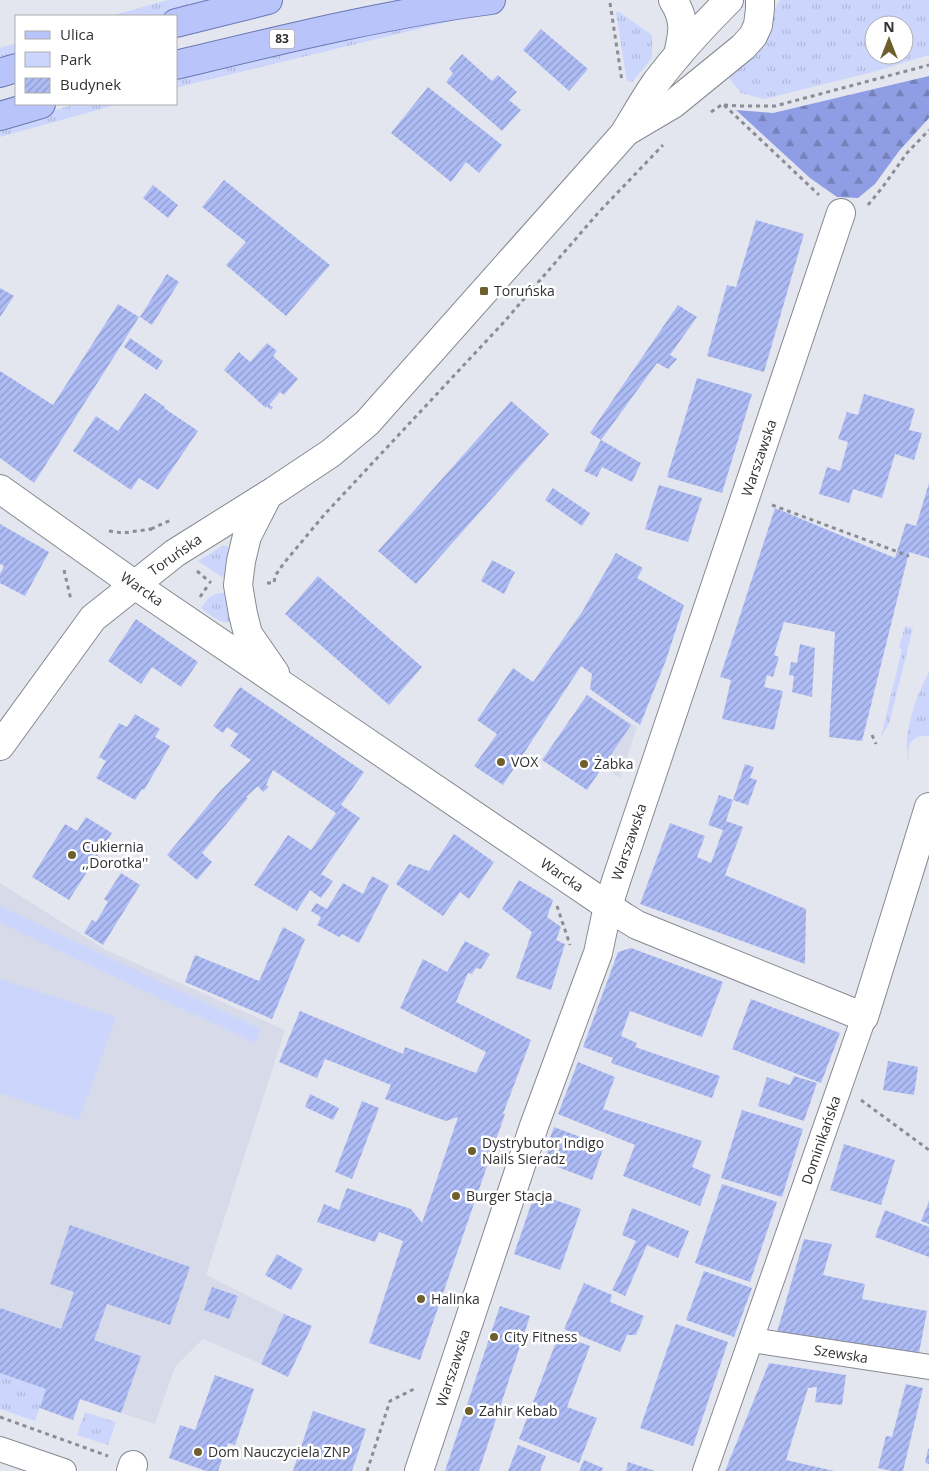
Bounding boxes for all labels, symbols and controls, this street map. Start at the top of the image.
legend [15,15,178,105]
north arrow [864,15,914,65]
text: N [883,17,895,36]
text: Ulica [60,24,94,44]
road number: 83 [270,30,294,48]
text: Park [60,49,91,69]
text: Budynek [60,74,121,94]
place label: Toruńska [494,281,555,300]
marker: Toruńska [478,285,490,297]
street label: Warszawska [737,417,781,499]
street label: Toruńska [144,529,205,580]
street label: Warcka [117,567,168,610]
place label: VOX [511,752,539,771]
place label: Żabka [594,754,634,773]
marker: VOX [495,756,507,768]
marker: Żabka [578,758,590,770]
street label: Warszawska [607,801,651,883]
place label: Cukiernia ,,Dorotka'' [82,837,148,872]
marker: Cukiernia ,,Dorotka'' [66,849,78,861]
street label: Warcka [537,853,588,896]
street label: Dominikańska [796,1093,845,1187]
place label: Dystrybutor Indigo Nails Sieradz [482,1133,604,1168]
marker: Dystrybutor Indigo Nails Sieradz [466,1145,478,1157]
place label: Burger Stacja [466,1186,553,1205]
marker: Burger Stacja [450,1190,462,1202]
place label: Halinka [431,1289,480,1308]
marker: Halinka [415,1293,427,1305]
street label: Warszawska [431,1327,474,1409]
place label: City Fitness [504,1327,578,1346]
marker: City Fitness [488,1331,500,1343]
street label: Szewska [813,1340,870,1367]
place label: Zahir Kebab [479,1401,558,1420]
marker: Zahir Kebab [463,1405,475,1417]
place label: Dom Nauczyciela ZNP [208,1442,350,1461]
marker: Dom Nauczyciela ZNP [192,1446,204,1458]

